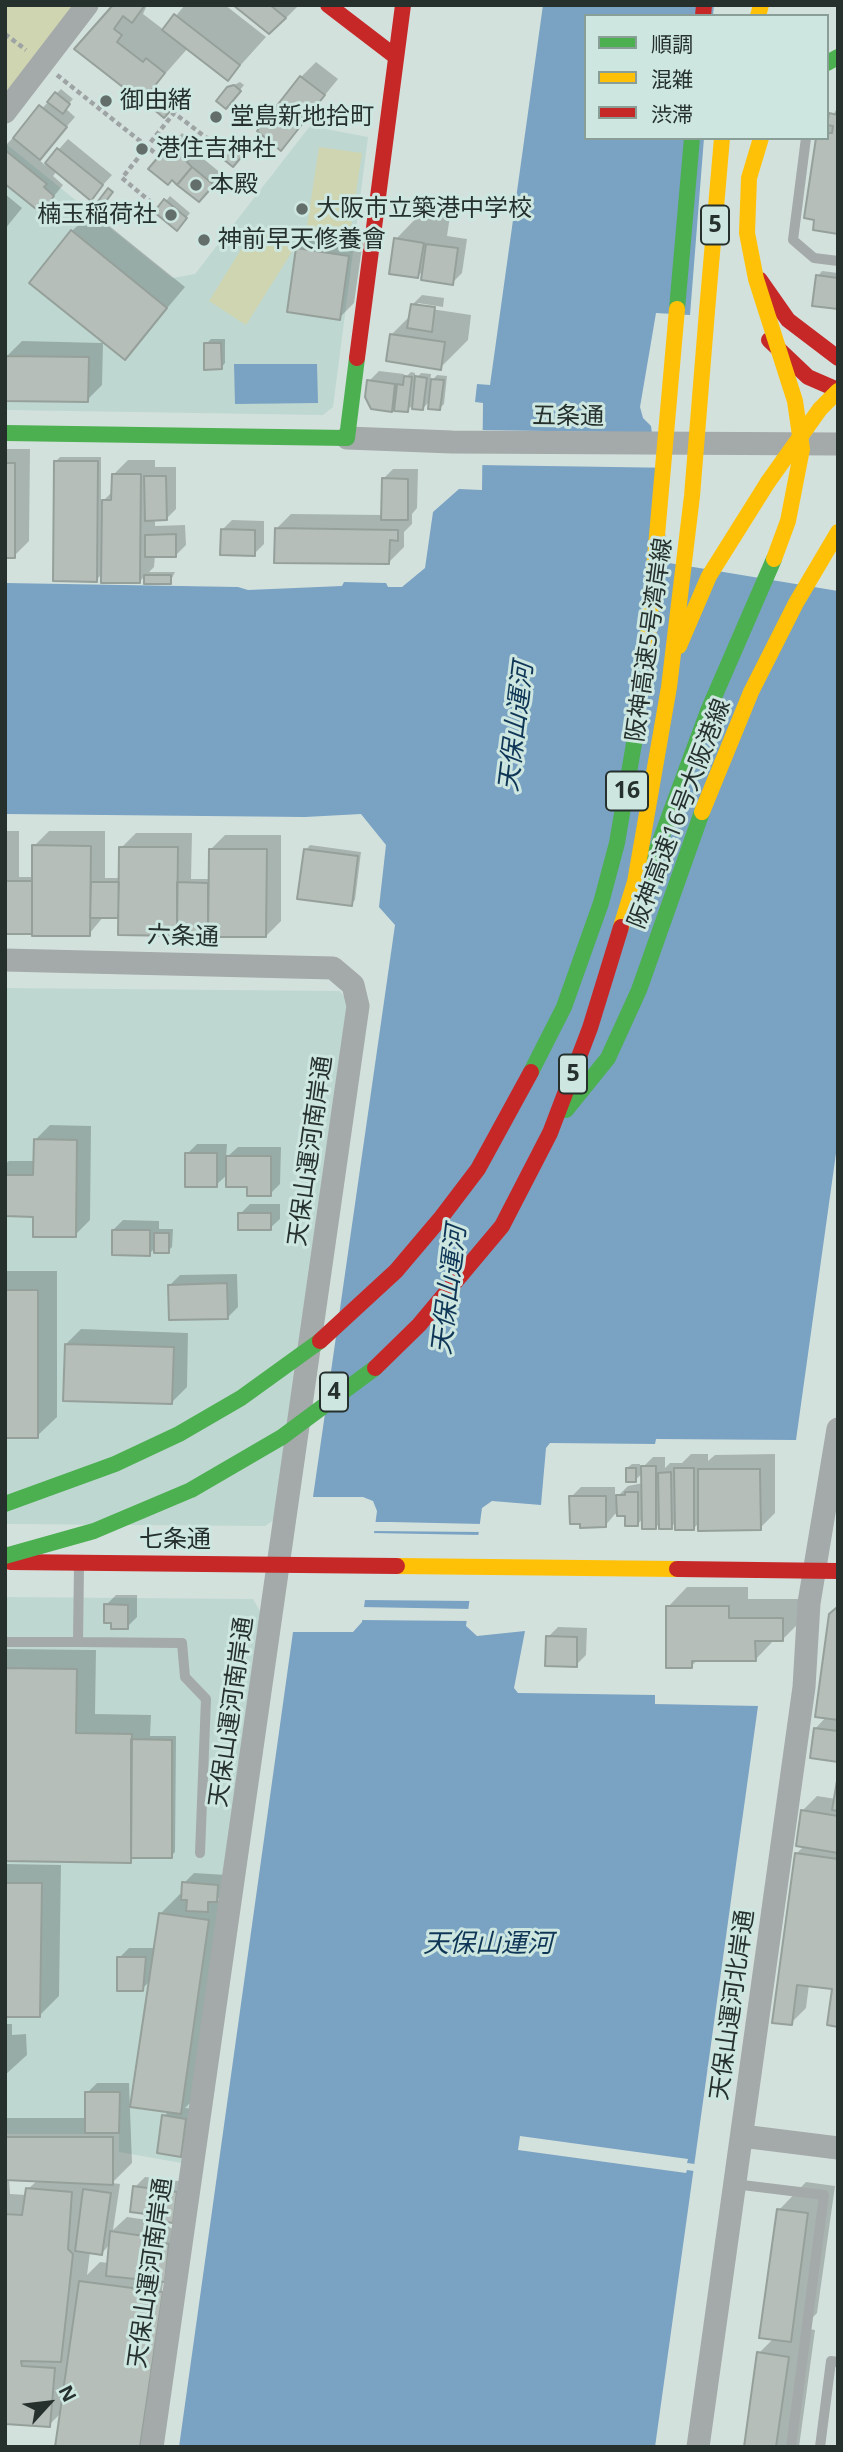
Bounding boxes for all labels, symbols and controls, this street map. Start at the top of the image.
legend [584,14,829,140]
text: 順調 [651,30,693,58]
text: 混雑 [651,65,693,93]
place label: 御由緒 [120,87,192,115]
marker: 御由緒 [98,93,114,109]
text: 渋滞 [651,100,693,128]
place label: 堂島新地拾町 [230,103,374,131]
marker: 堂島新地拾町 [208,109,224,125]
place label: 港住吉神社 [156,135,276,163]
marker: 港住吉神社 [134,141,150,157]
place label: 本殿 [210,171,258,199]
marker: 本殿 [188,177,204,193]
place label: 大阪市立築港中学校 [316,195,532,223]
place label: 楠玉稲荷社 [37,201,157,229]
marker: 大阪市立築港中学校 [294,201,310,217]
road number: 5 [701,206,729,244]
marker: 楠玉稲荷社 [163,207,179,223]
place label: 神前早天修養會 [218,226,386,254]
marker: 神前早天修養會 [196,232,212,248]
street label: 五条通 [532,402,604,432]
street label: 阪神高速5号湾岸線 [621,536,679,744]
water label: 天保山運河 [494,661,540,793]
street label: 阪神高速16号大阪港線 [623,695,737,933]
road number: 16 [606,772,648,810]
street label: 六条通 [147,921,219,953]
street label: 天保山運河南岸通 [283,1054,339,1248]
road number: 5 [559,1054,587,1093]
water label: 天保山運河 [427,1224,473,1356]
road number: 4 [320,1372,348,1412]
street label: 七条通 [139,1526,211,1554]
street label: 天保山運河南岸通 [204,1615,260,1809]
street label: 天保山運河北岸通 [705,1908,761,2102]
water label: 天保山運河 [423,1929,553,1961]
street label: 天保山運河南岸通 [123,2176,179,2370]
north arrow [14,2368,84,2438]
text: N [53,2381,83,2406]

